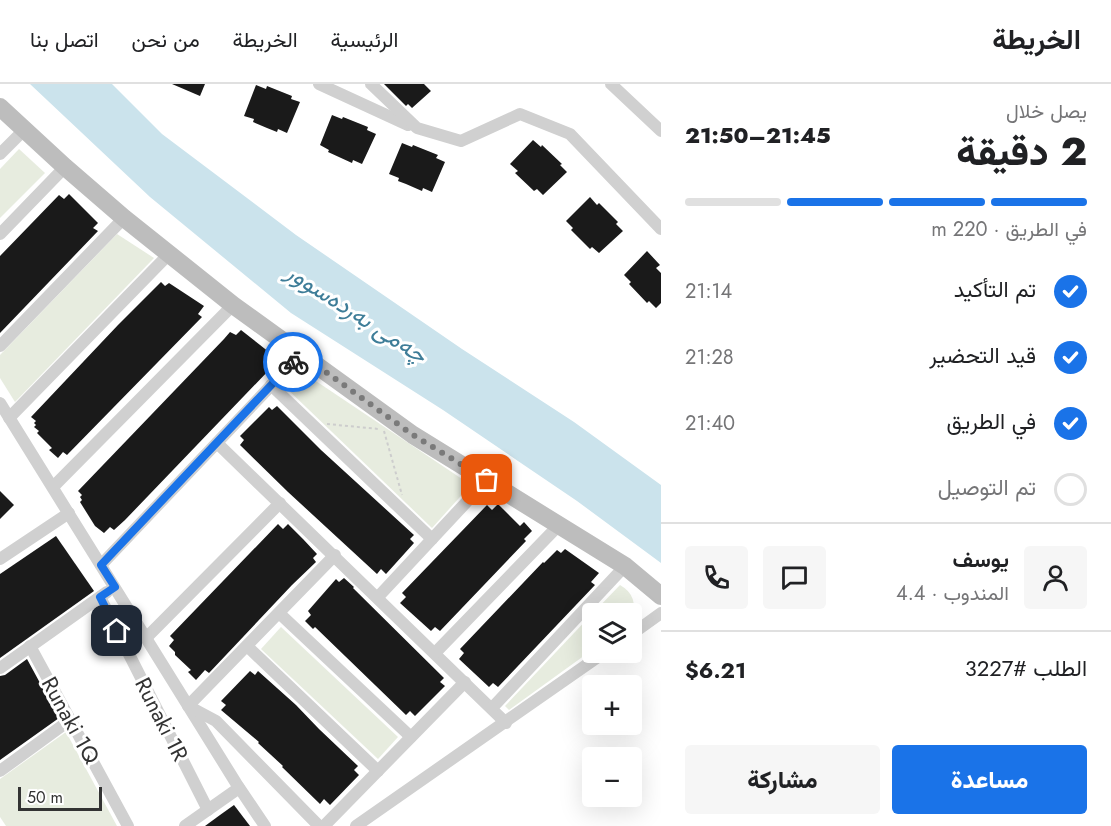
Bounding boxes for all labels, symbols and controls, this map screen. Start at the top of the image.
text: الخريطة [992,19,1081,60]
text: اتصل بنا [30,25,99,55]
text: من نحن [132,25,200,55]
text: الخريطة [233,25,298,55]
text: الرئيسية [331,25,398,55]
text: يصل خلال [1006,97,1087,126]
text: 21:45–21:50 [685,119,831,151]
text: 2 دقيقة [956,123,1087,180]
text: في الطريق · 220 m [931,215,1087,244]
water label: چەمی بەردەسوور [278,253,435,372]
text: تم التأكيد [954,273,1036,305]
icon: check [1054,275,1087,308]
text: 21:14 [685,277,732,306]
courier [263,332,323,392]
text: قيد التحضير [929,339,1036,371]
icon: check [1054,341,1087,374]
text: 21:28 [685,343,734,372]
icon: bike [277,346,310,379]
text: في الطريق [946,405,1036,437]
icon: check [1054,407,1087,440]
text: 21:40 [685,409,735,438]
pin [461,454,512,505]
icon: bag [470,463,503,496]
text: تم التوصيل [938,471,1036,503]
text: يوسف [953,543,1009,575]
button: phone [685,546,748,609]
button: chat [763,546,826,609]
button: person [1024,546,1087,609]
text: المندوب · 4.4 [896,579,1009,608]
map controls [582,603,642,807]
button: layers [582,603,642,663]
pin [91,605,142,656]
icon: home [100,614,133,647]
text: الطلب #3227 [965,652,1087,684]
text: $6.21 [685,654,746,686]
street label: Runaki 1Q [34,671,108,770]
street label: Runaki 1R [127,672,197,767]
button: + [582,675,642,735]
button: مشاركة [685,745,880,814]
button: مساعدة [892,745,1087,814]
button: − [582,747,642,807]
scale bar [18,784,102,812]
text: 50 m [27,786,63,809]

